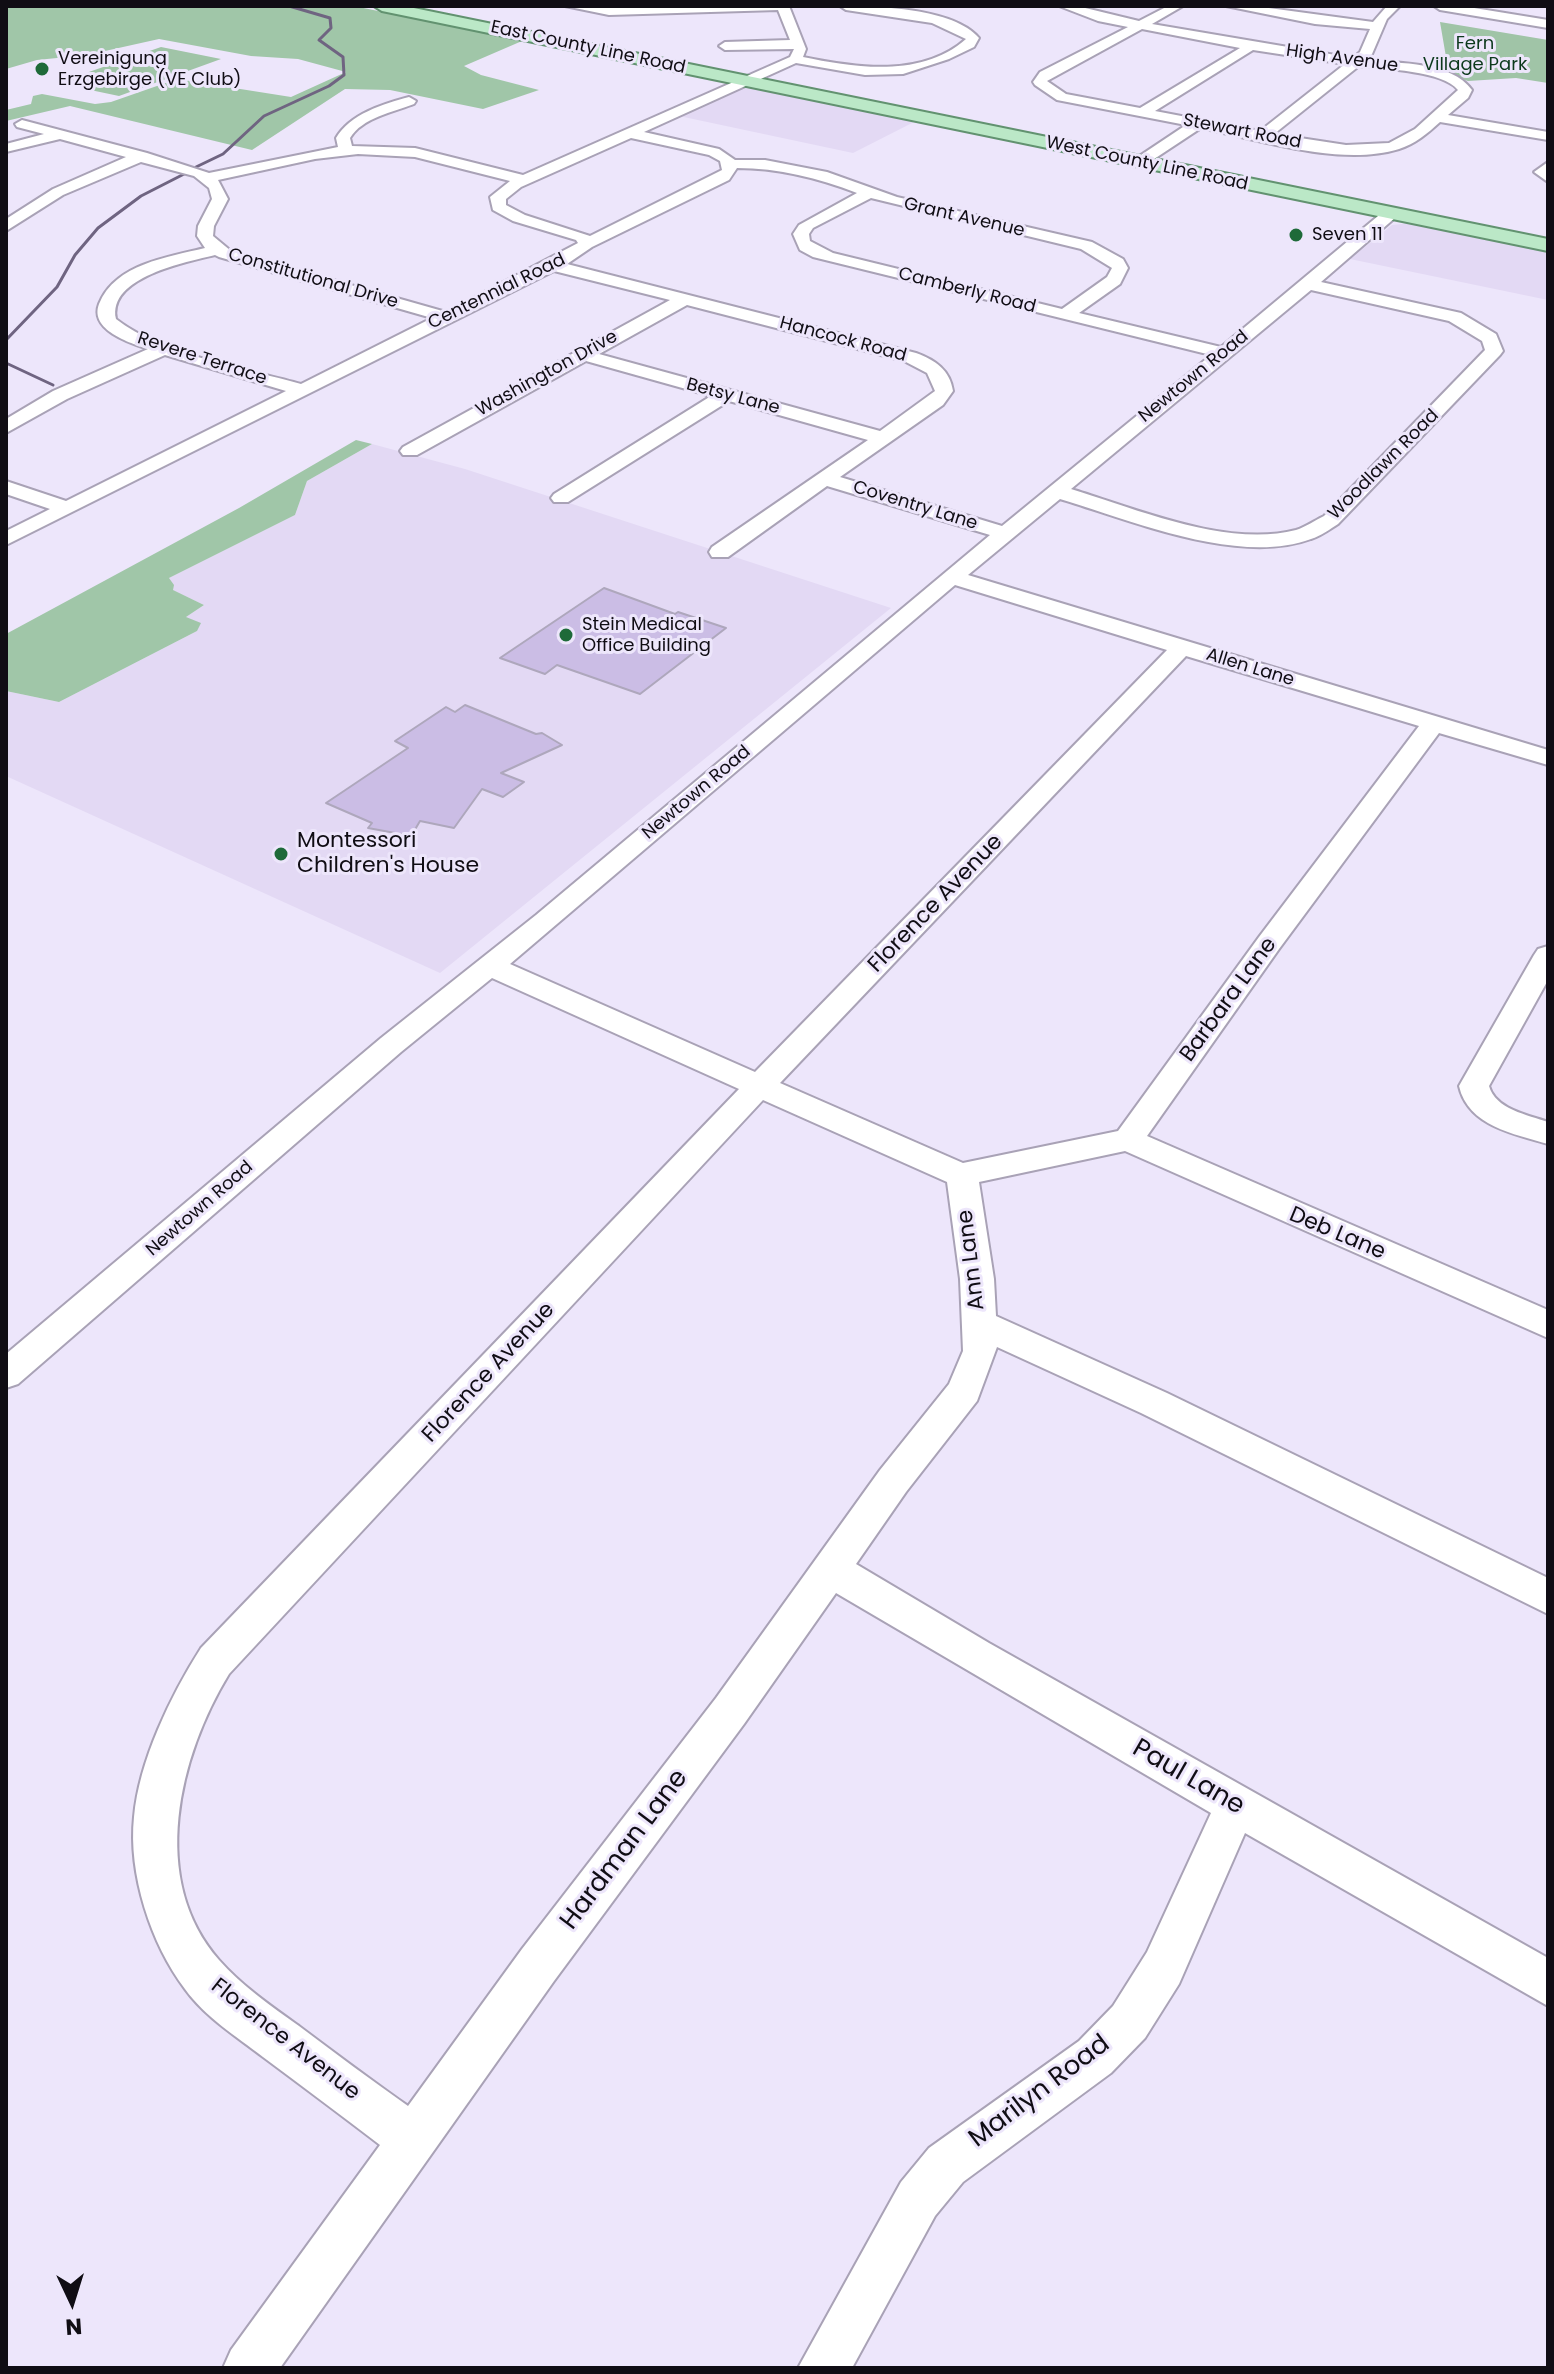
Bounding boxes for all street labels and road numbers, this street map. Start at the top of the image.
street label: East County Line Road [489,17,687,79]
street label: High Avenue [1285,40,1399,78]
street label: Stewart Road [1181,110,1303,154]
street label: West County Line Road [1044,132,1250,196]
street label: Grant Avenue [901,194,1027,242]
street label: Constitutional Drive [225,244,401,314]
street label: Centennial Road [425,249,569,335]
street label: Camberly Road [896,263,1038,319]
street label: Hancock Road [777,313,909,367]
street label: Washington Drive [473,326,621,422]
street label: Newtown Road [1135,326,1253,428]
street label: Revere Terrace [135,328,269,390]
street label: Betsy Lane [684,374,782,420]
street label: Woodlawn Road [1324,405,1444,525]
street label: Coventry Lane [850,477,980,535]
street label: Allen Lane [1203,644,1297,692]
street label: Newtown Road [639,741,755,845]
street label: Florence Avenue [863,829,1009,979]
street label: Barbara Lane [1175,933,1283,1067]
street label: Newtown Road [142,1157,258,1261]
street label: Deb Lane [1285,1202,1389,1266]
street label: Ann Lane [953,1208,991,1312]
street label: Florence Avenue [417,1297,561,1449]
street label: Paul Lane [1126,1733,1250,1823]
street label: Hardman Lane [555,1764,695,1936]
street label: Florence Avenue [205,1974,365,2106]
street label: Marilyn Road [963,2029,1117,2155]

